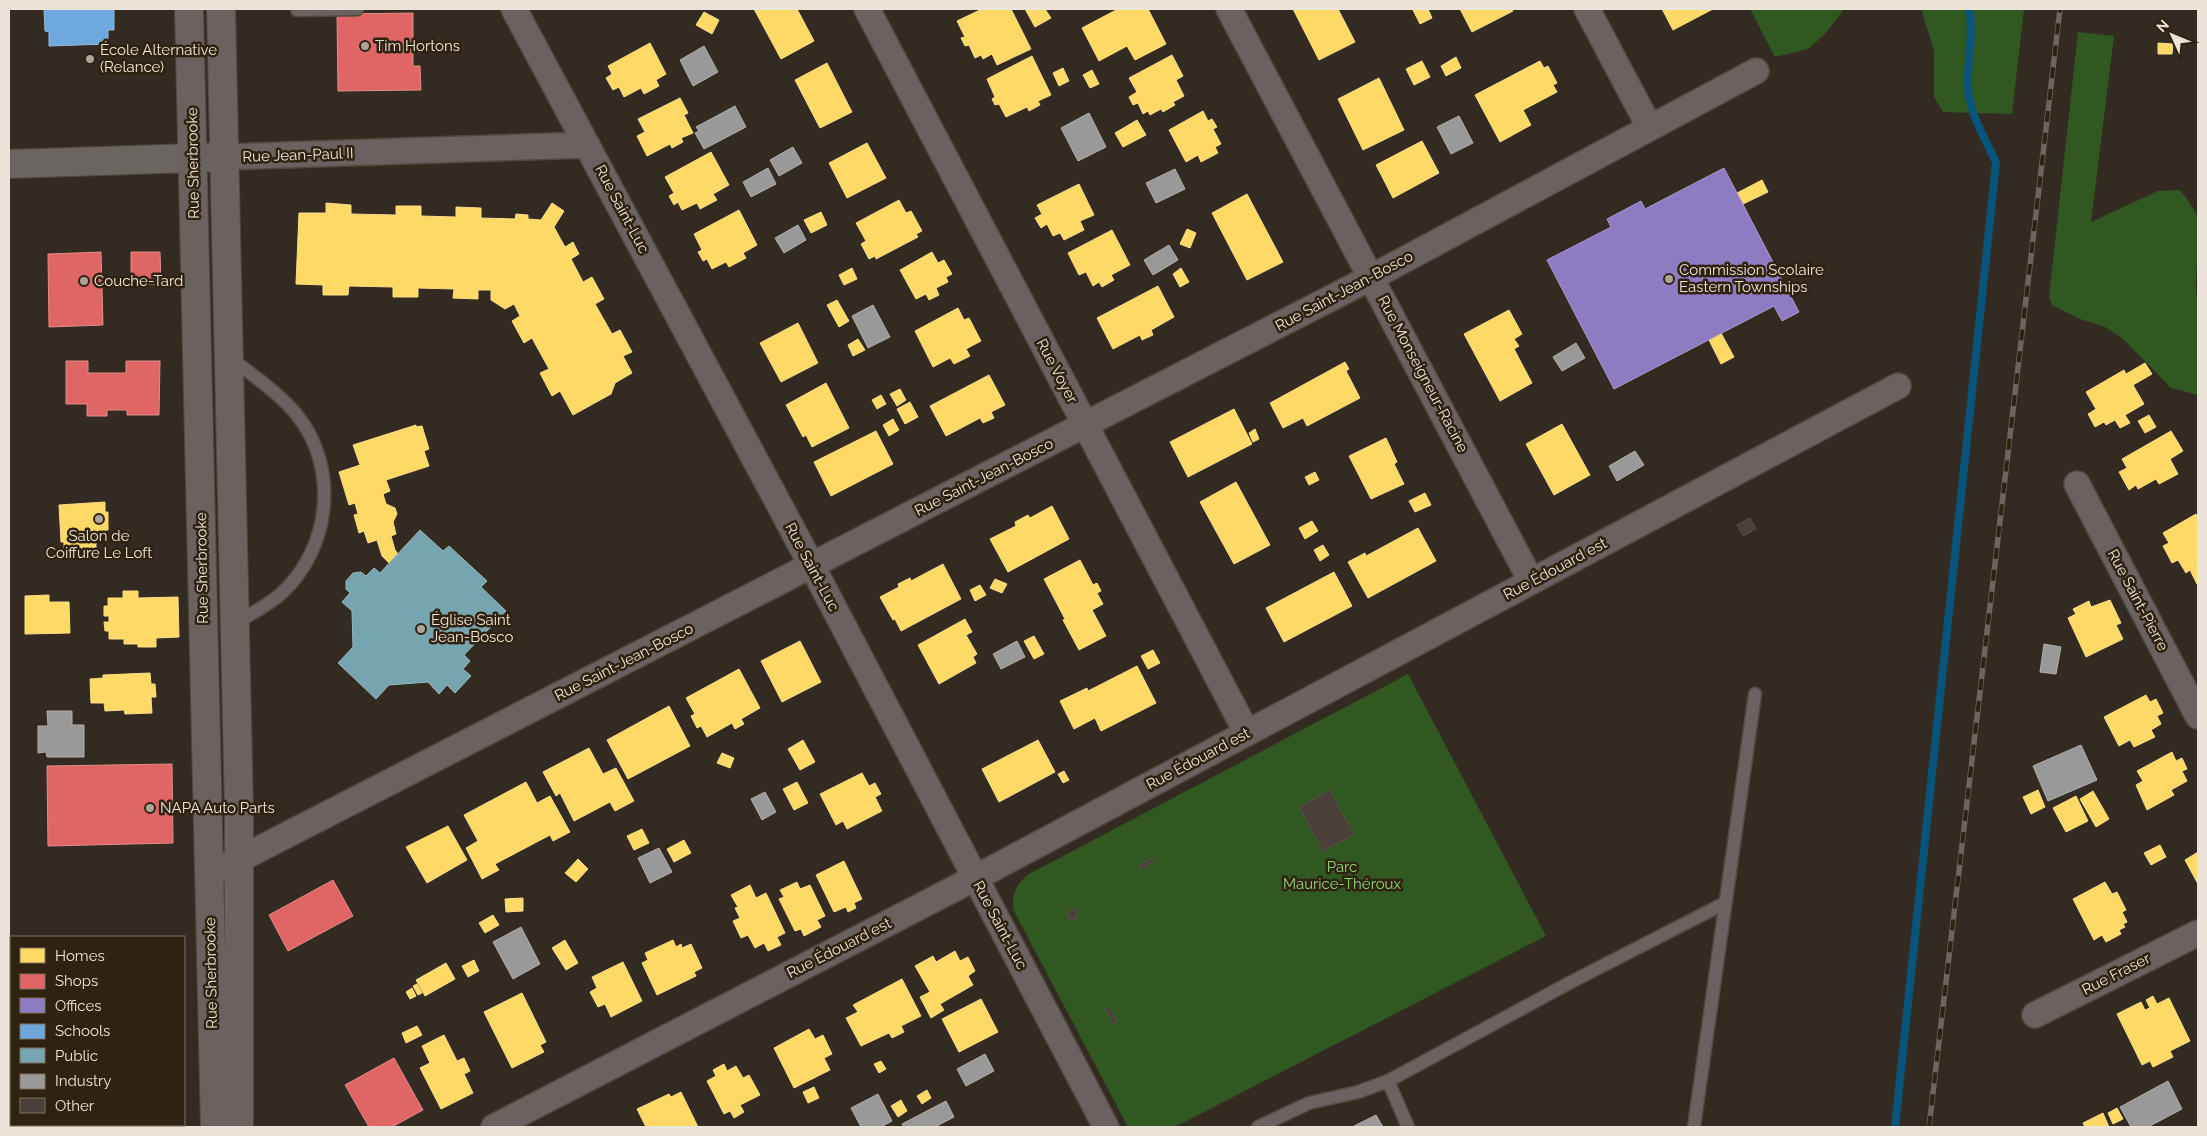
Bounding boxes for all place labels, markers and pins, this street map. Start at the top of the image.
place label: Tim Hortons [375,37,460,55]
marker: Tim Hortons [359,40,371,52]
place label: École Alternative (Relance) [100,41,217,76]
marker: École Alternative (Relance) [84,53,96,65]
place label: Commission Scolaire Eastern Townships [1679,261,1824,296]
place label: Couche-Tard [94,272,183,290]
marker: Commission Scolaire Eastern Townships [1663,273,1675,285]
marker: Couche-Tard [78,275,90,287]
marker: Salon de Coiffure Le Loft [93,513,105,525]
place label: Salon de Coiffure Le Loft [46,527,152,562]
place label: Église Saint Jean-Bosco [431,611,513,646]
marker: Église Saint Jean-Bosco [415,623,427,635]
place label: NAPA Auto Parts [160,799,275,817]
marker: NAPA Auto Parts [144,802,156,814]

